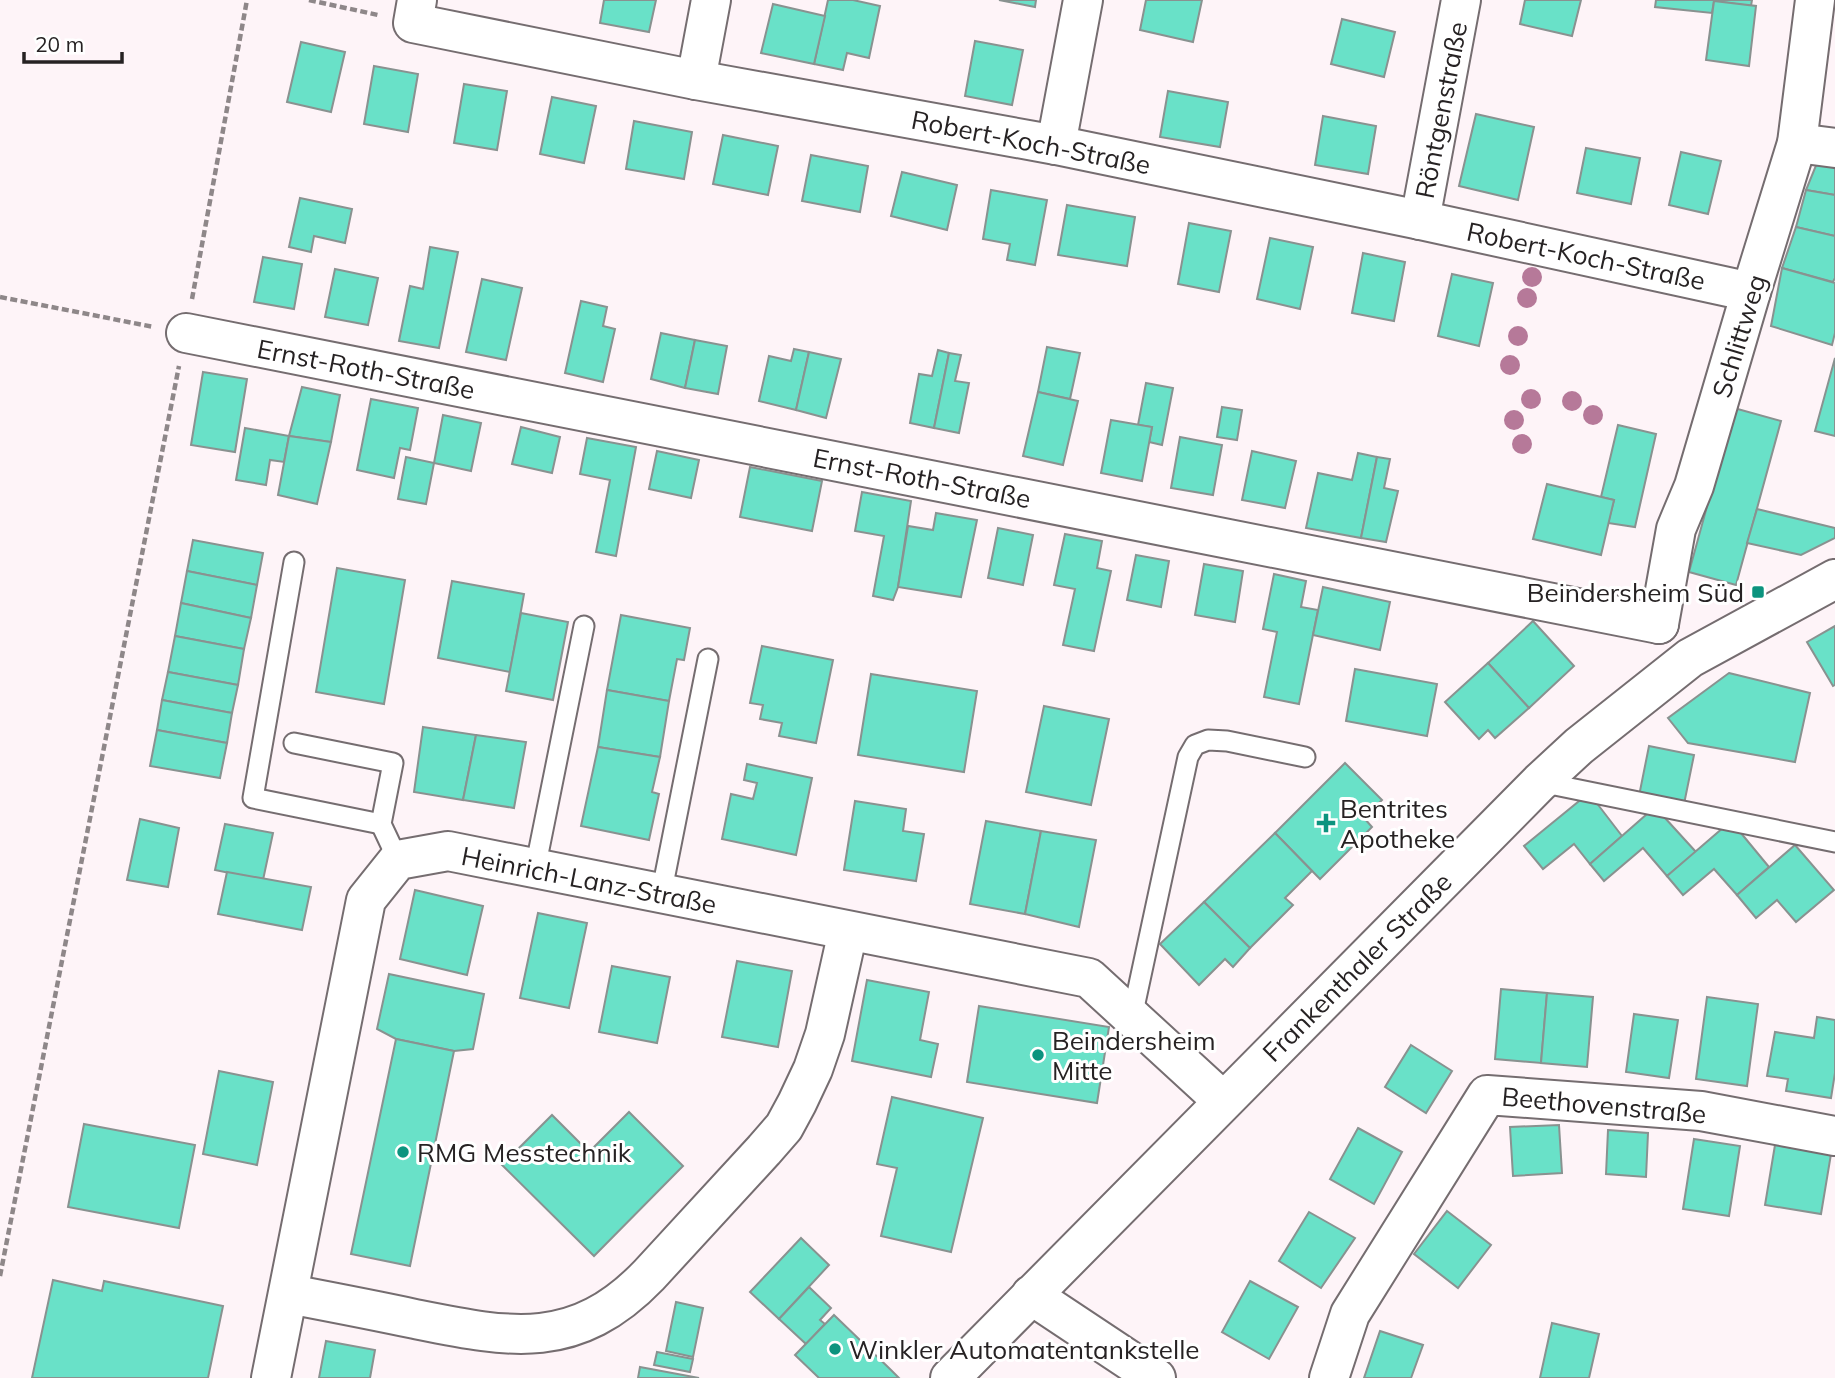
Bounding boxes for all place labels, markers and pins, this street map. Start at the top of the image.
place label: Beindersheim Süd [1527,576,1744,609]
marker: Beindersheim Süd [1750,584,1766,600]
place label: Bentrites Apotheke [1340,792,1455,855]
marker: Bentrites Apotheke [1318,815,1334,831]
place label: Beindersheim Mitte [1052,1024,1216,1087]
marker: Beindersheim Mitte [1030,1047,1046,1063]
place label: RMG Messtechnik [417,1136,632,1169]
marker: RMG Messtechnik [395,1144,411,1160]
place label: Winkler Automatentankstelle [849,1333,1199,1366]
marker: Winkler Automatentankstelle [827,1341,843,1357]

